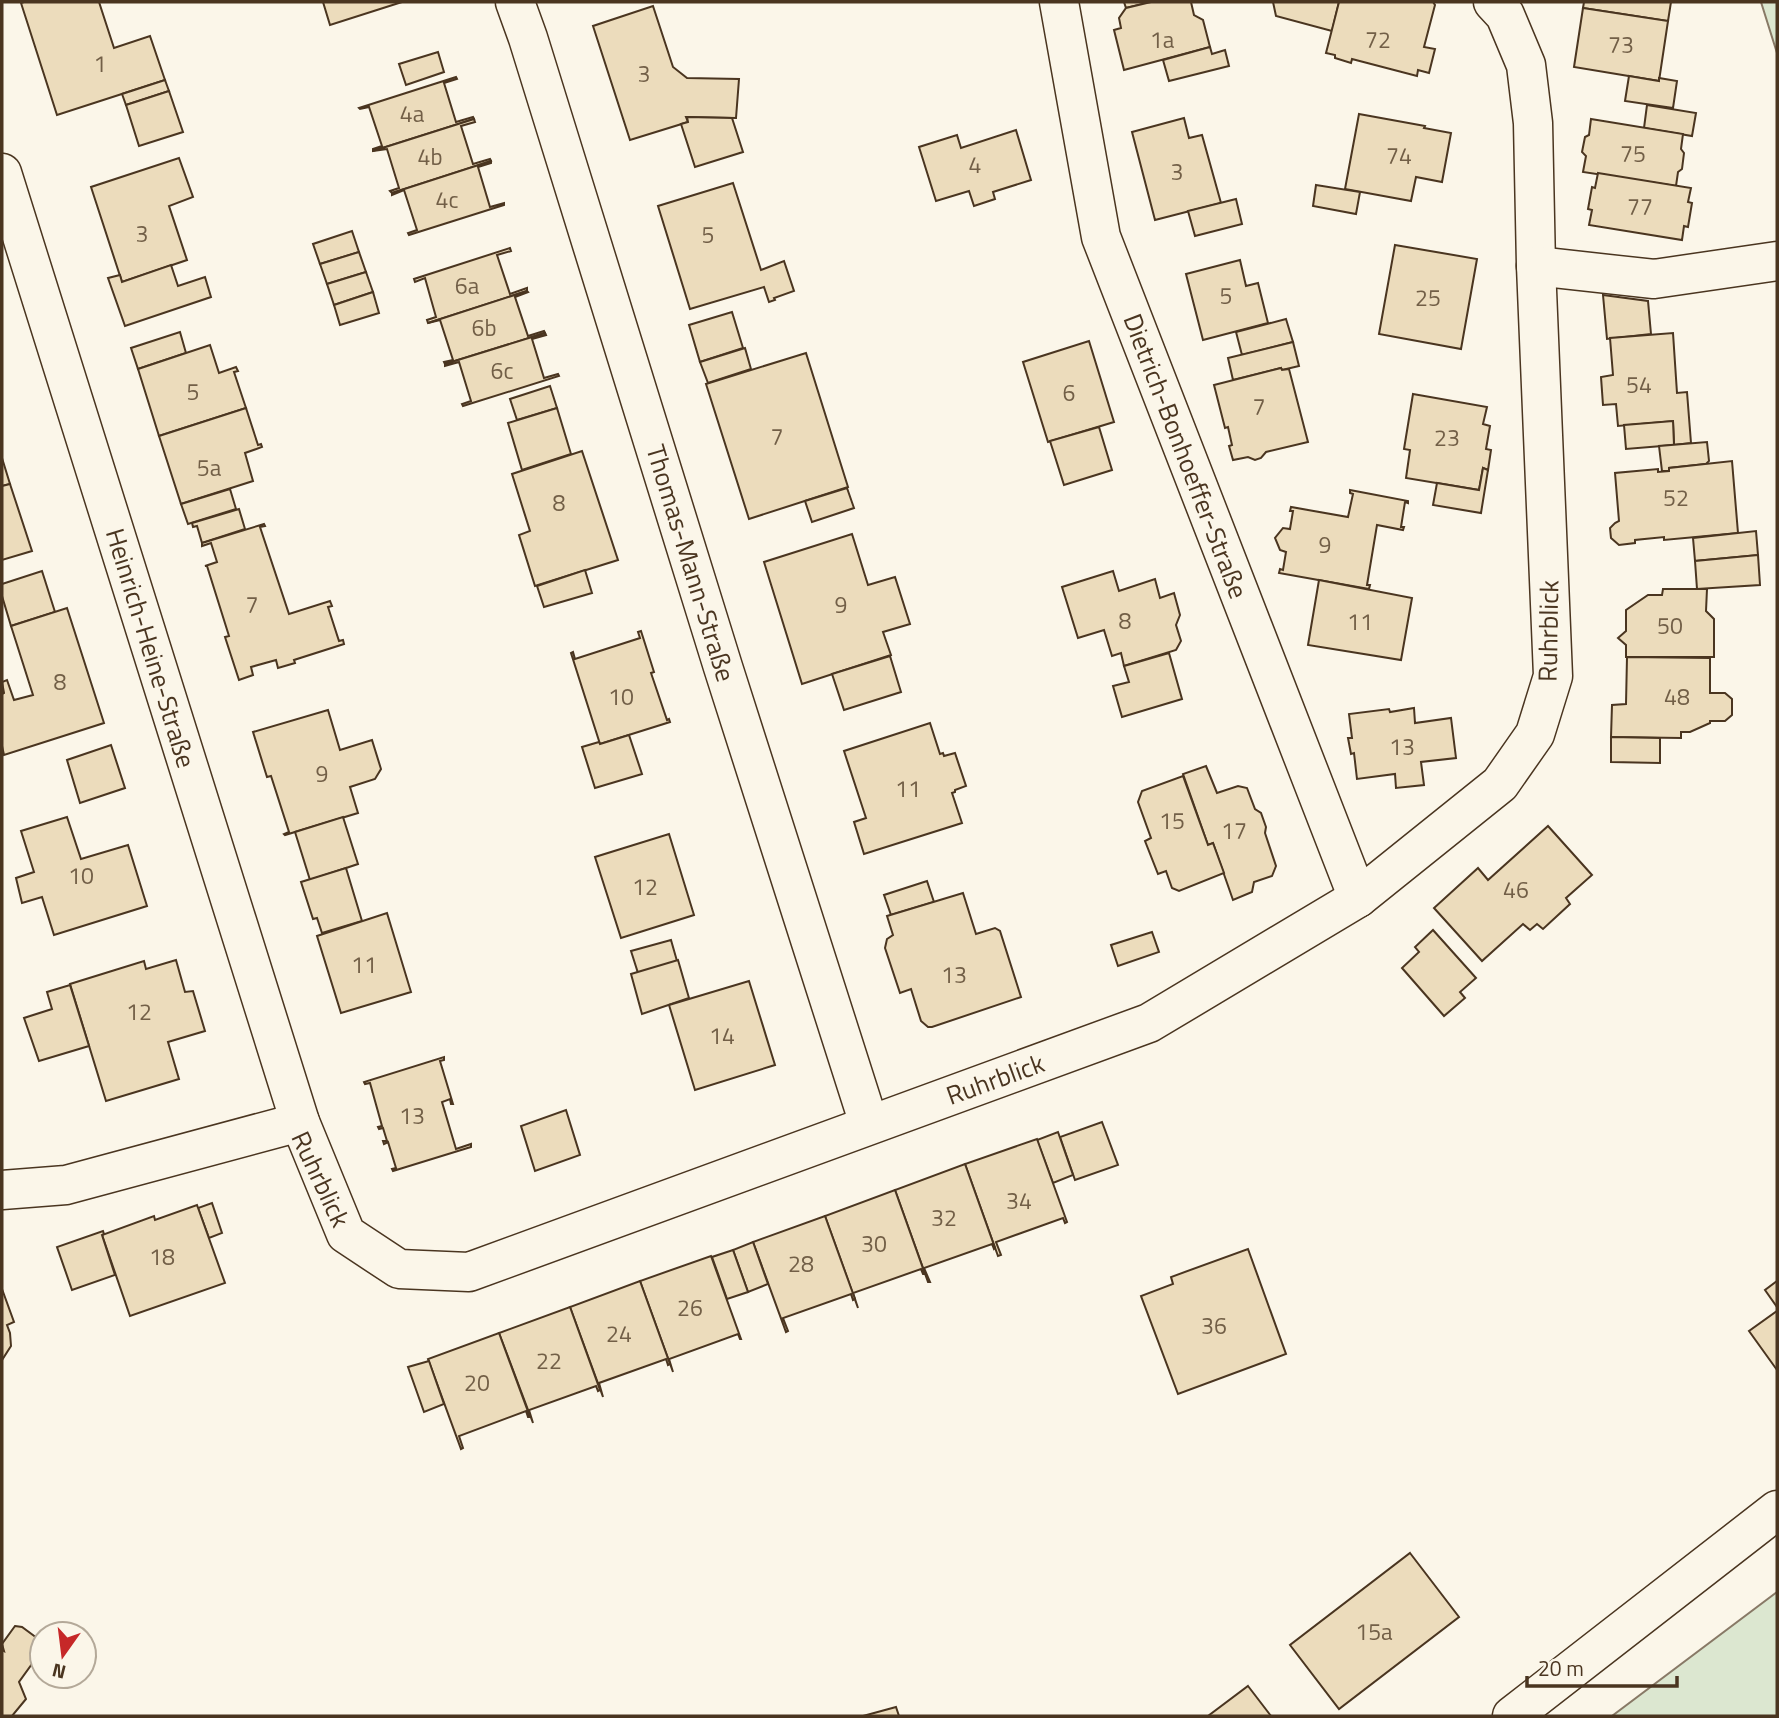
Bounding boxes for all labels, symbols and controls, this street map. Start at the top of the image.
house number: 1a [1150,22,1175,57]
house number: 72 [1365,22,1391,57]
house number: 73 [1608,27,1634,62]
house number: 1 [94,46,106,81]
house number: 3 [638,56,650,91]
house number: 4a [400,96,425,131]
house number: 75 [1620,136,1646,171]
house number: 74 [1386,138,1412,173]
house number: 4b [418,139,442,174]
house number: 4 [969,147,981,182]
house number: 3 [1171,154,1183,189]
house number: 4c [436,182,458,217]
house number: 77 [1627,189,1653,224]
house number: 3 [136,216,148,251]
house number: 5 [702,217,714,252]
house number: 6a [455,268,480,303]
house number: 5 [1220,278,1232,313]
house number: 25 [1415,280,1441,315]
street label: Dietrich-Bonhoeffer-Straße [1114,308,1258,604]
house number: 6b [472,310,496,345]
house number: 6c [491,353,513,388]
house number: 54 [1626,367,1652,402]
house number: 5 [187,374,199,409]
house number: 6 [1063,375,1075,410]
house number: 7 [1253,389,1265,424]
house number: 7 [771,419,783,454]
house number: 23 [1434,420,1460,455]
street label: Thomas-Mann-Straße [636,440,746,686]
house number: 5a [197,450,222,485]
house number: 52 [1663,480,1689,515]
house number: 8 [553,485,566,520]
street label: Heinrich-Heine-Straße [96,523,206,773]
house number: 9 [1319,527,1331,562]
street label: Ruhrblick [1528,580,1568,682]
house number: 7 [246,587,258,622]
house number: 9 [835,587,847,622]
house number: 8 [1119,603,1132,638]
house number: 11 [1347,604,1373,639]
house number: 50 [1657,608,1683,643]
house number: 8 [54,664,67,699]
house number: 10 [608,679,634,714]
house number: 48 [1664,679,1690,714]
house number: 13 [1389,729,1415,764]
house number: 9 [316,756,328,791]
house number: 11 [895,771,921,806]
house number: 15 [1159,803,1185,838]
house number: 17 [1221,813,1247,848]
house number: 10 [68,858,94,893]
house number: 12 [632,869,658,904]
house number: 46 [1503,872,1529,907]
house number: 11 [351,947,377,982]
house number: 13 [941,957,967,992]
house number: 12 [126,994,152,1029]
house number: 14 [709,1018,735,1053]
street label: Ruhrblick [940,1043,1050,1115]
house number: 13 [399,1098,425,1133]
street label: Ruhrblick [282,1125,360,1233]
house number: 34 [1006,1183,1032,1218]
house number: 32 [931,1200,957,1235]
house number: 30 [861,1226,887,1261]
house number: 18 [149,1239,175,1274]
house number: 28 [788,1246,814,1281]
house number: 26 [677,1290,703,1325]
house number: 36 [1201,1308,1227,1343]
house number: 24 [606,1316,632,1351]
house number: 22 [536,1343,562,1378]
house number: 20 [464,1365,490,1400]
house number: 15a [1355,1614,1393,1649]
north arrow [28,1620,98,1690]
scale bar [1527,1644,1678,1688]
text: 20 m [1538,1652,1584,1684]
text: N [49,1656,69,1688]

